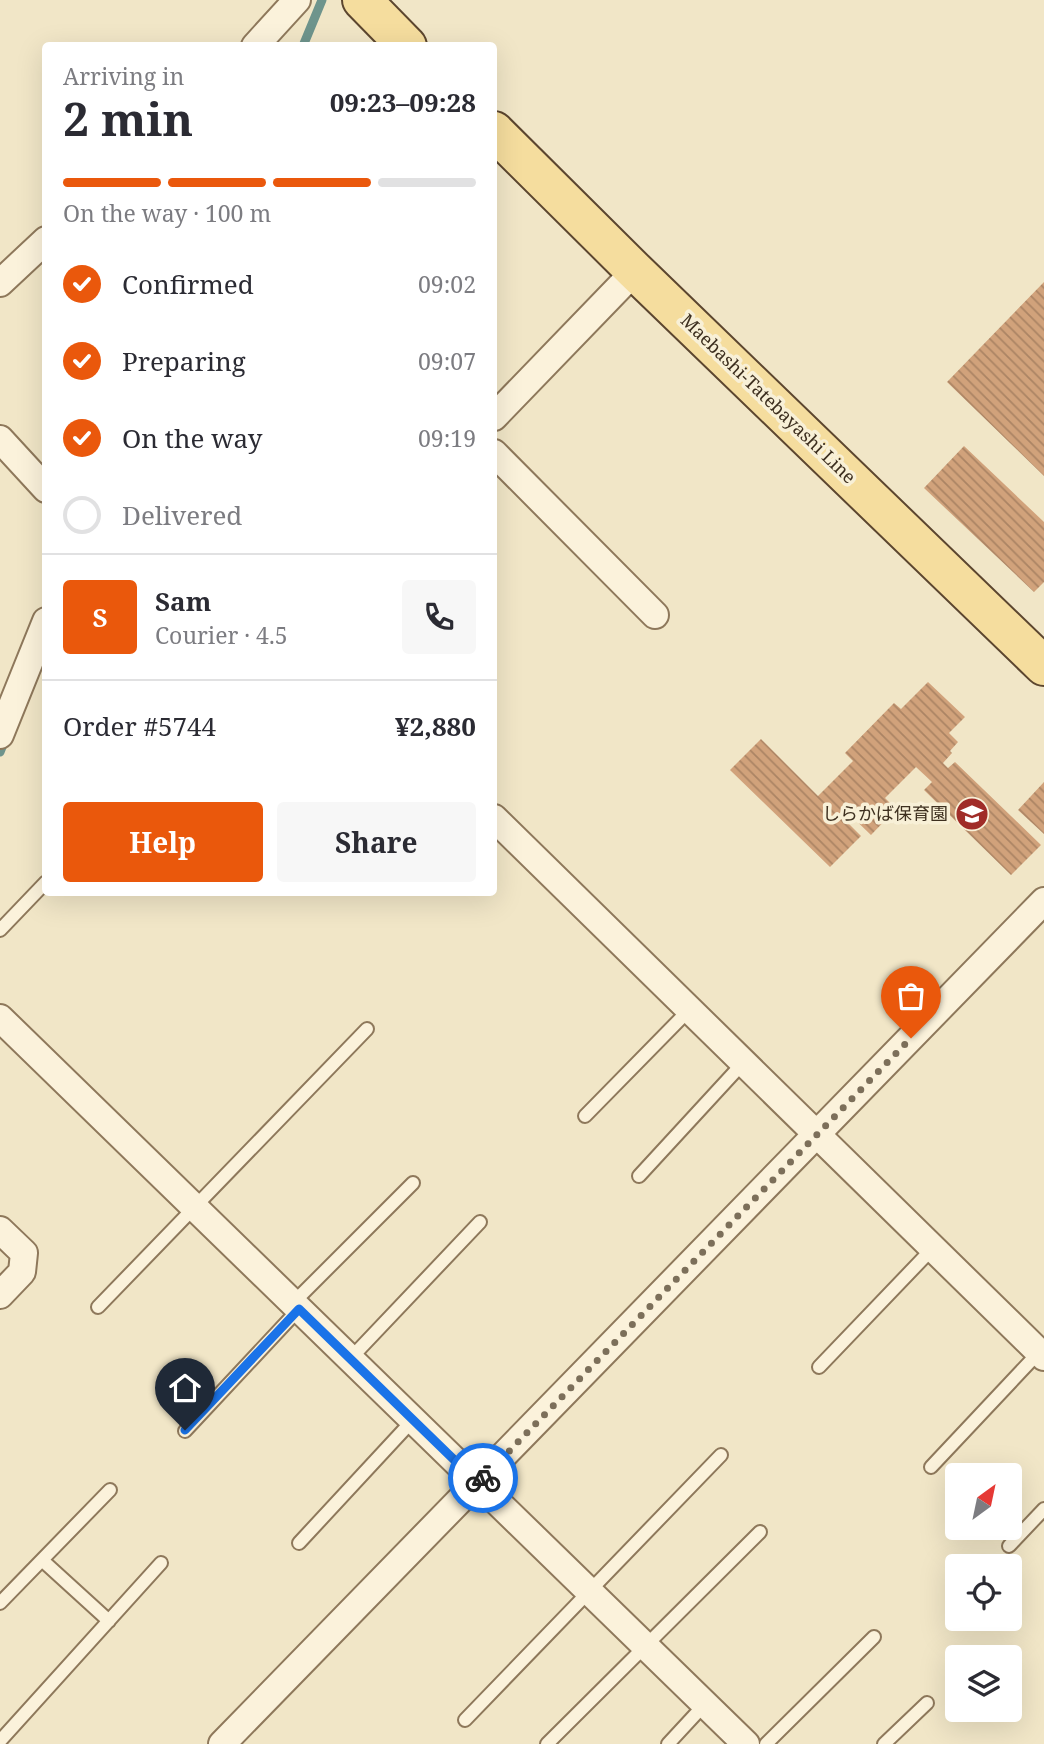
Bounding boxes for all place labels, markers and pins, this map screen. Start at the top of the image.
school or university icon: しらかば保育園 [953,795,991,833]
place label: しらかば保育園 [822,801,948,825]
pin [881,966,941,1038]
pin [155,1358,215,1430]

